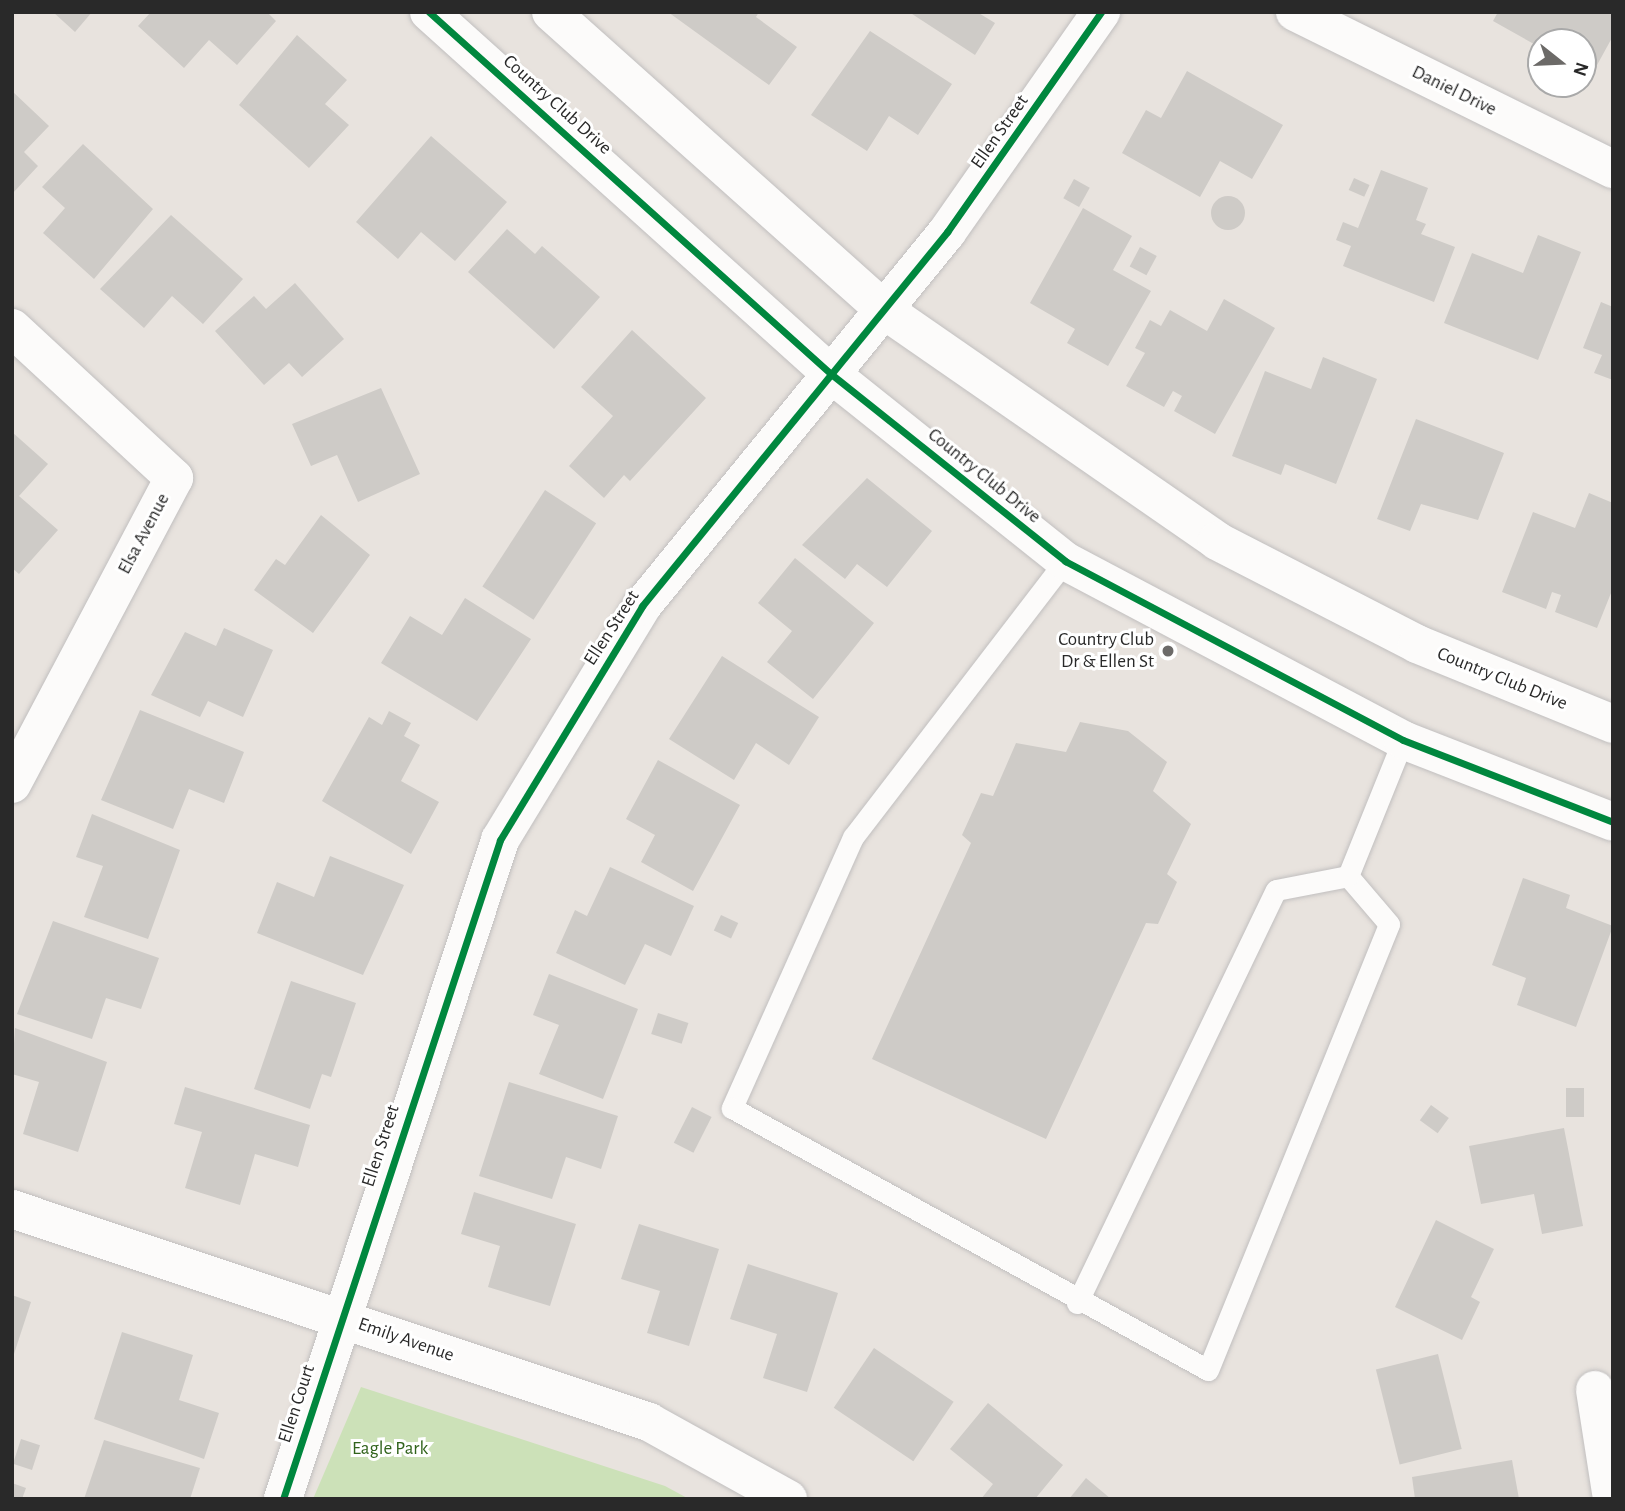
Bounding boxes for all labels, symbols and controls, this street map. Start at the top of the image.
north arrow [1527,28,1597,98]
street label: Country Club Drive [498,50,616,160]
text: N [1569,60,1592,78]
street label: Daniel Drive [1408,61,1500,121]
street label: Ellen Street [966,91,1034,173]
street label: Country Club Drive [923,424,1045,528]
street label: Elsa Avenue [113,490,175,578]
street label: Ellen Street [579,586,645,670]
place label: Country Club Dr & Ellen St [1058,629,1154,673]
street label: Country Club Drive [1434,642,1570,716]
marker: Country Club Dr & Ellen St [1160,643,1176,659]
street label: Ellen Street [357,1102,405,1190]
street label: Emily Avenue [355,1313,457,1367]
street label: Ellen Court [274,1362,320,1446]
park label: Eagle Park [352,1438,428,1460]

